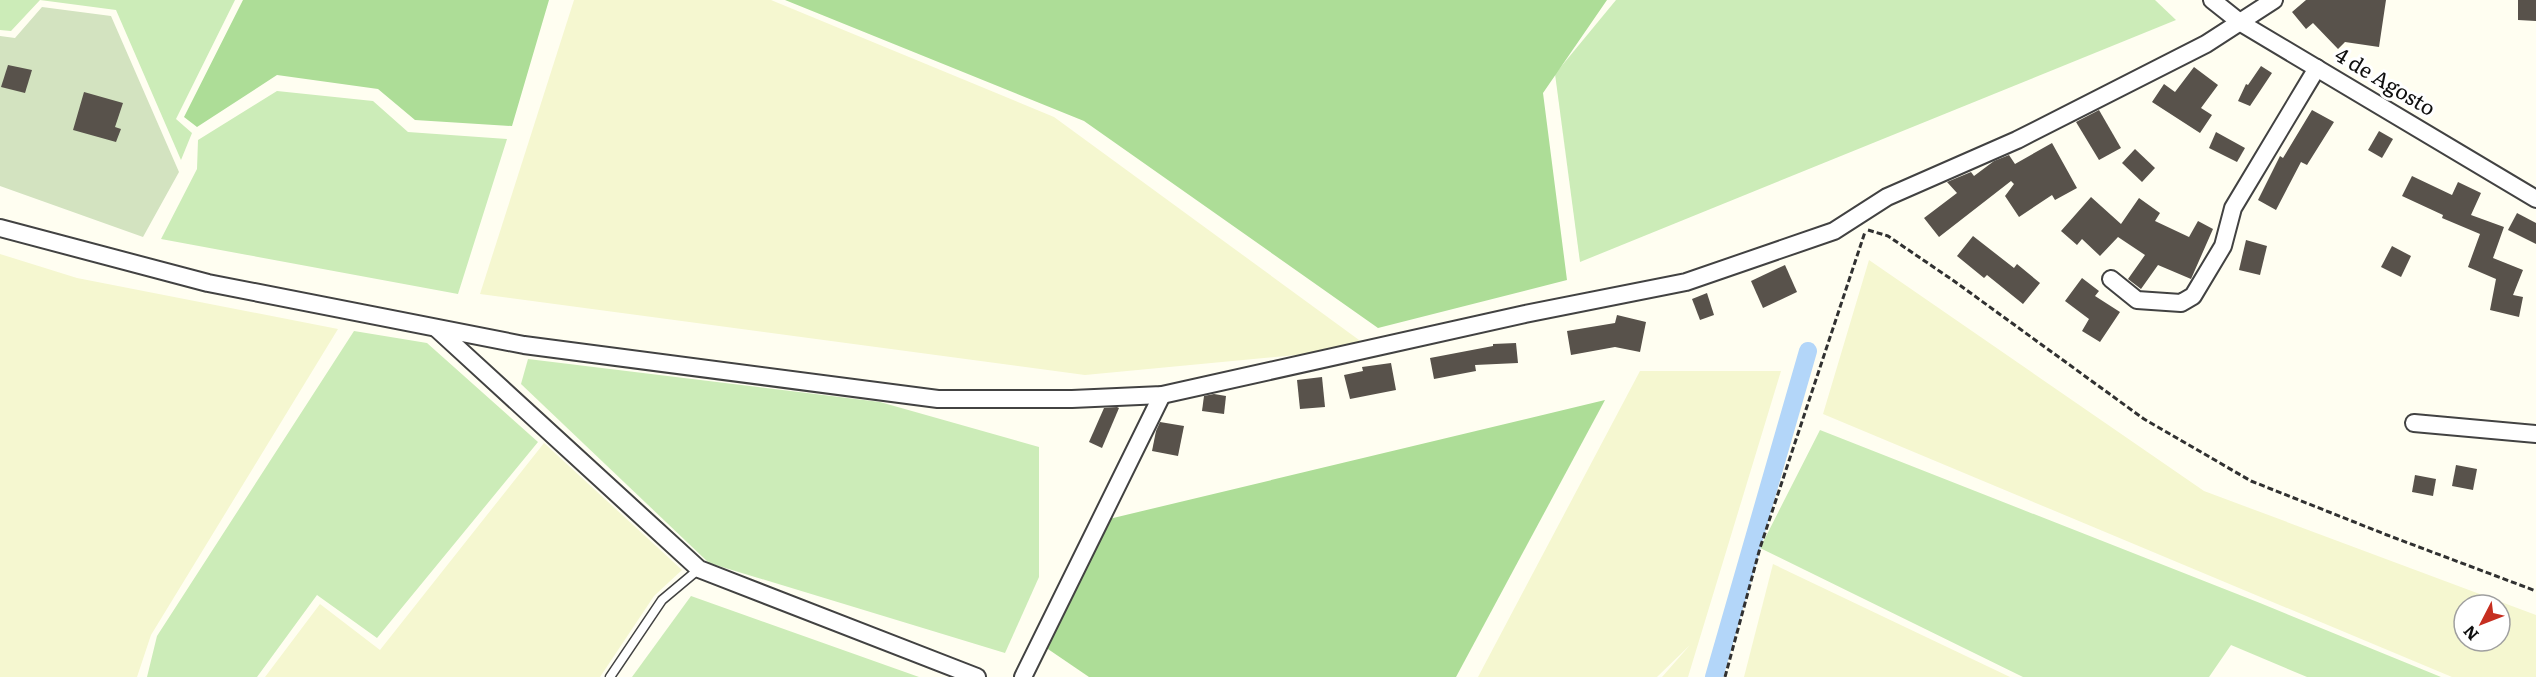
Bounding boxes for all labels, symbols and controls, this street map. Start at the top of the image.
street label: 4 de Agosto [2330,38,2442,122]
north arrow [2452,593,2512,653]
text: N [2457,621,2484,647]

